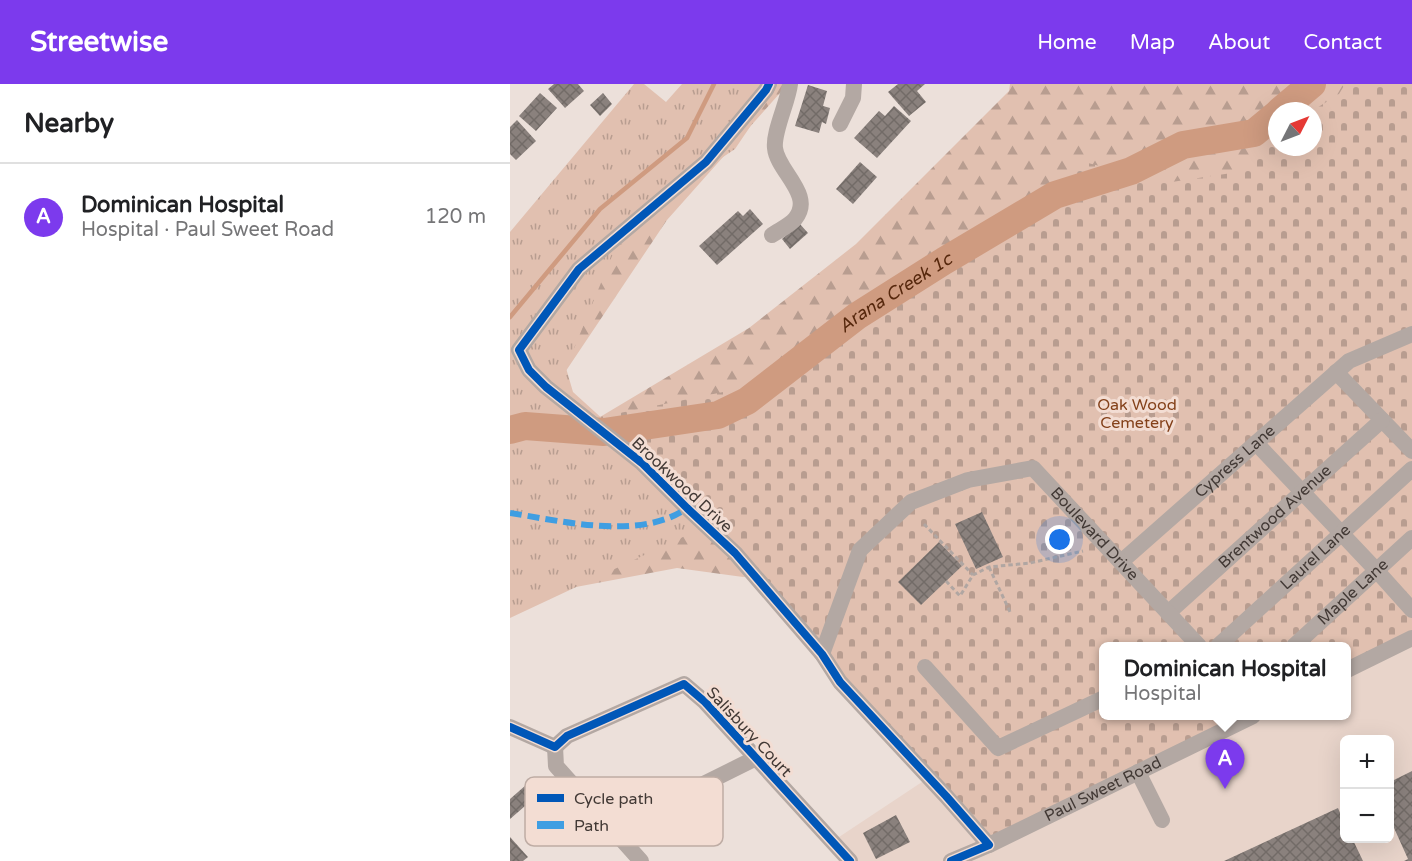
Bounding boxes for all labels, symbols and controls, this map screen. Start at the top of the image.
text: Streetwise [30,25,168,59]
text: Home [1037,30,1097,55]
text: Map [1130,30,1175,55]
text: About [1208,30,1270,55]
text: Contact [1303,30,1382,55]
north arrow [1268,102,1322,156]
text: Nearby [24,108,114,139]
text: Dominican Hospital [81,192,284,218]
text: A [36,205,51,229]
text: 120 m [425,205,486,229]
text: Hospital · Paul Sweet Road [81,218,334,242]
water label: Arana Creek 1c [834,247,958,337]
park label: Oak Wood Cemetery [1097,395,1177,433]
street label: Cypress Lane [1191,421,1279,502]
street label: Brookwood Drive [627,433,737,537]
street label: Brentwood Avenue [1214,461,1336,573]
street label: Boulevard Drive [1046,483,1143,585]
street label: Laurel Lane [1276,520,1355,594]
your location [1045,525,1074,554]
street label: Maple Lane [1313,555,1393,629]
popup [1099,642,1351,720]
text: Dominican Hospital [1123,656,1327,682]
text: Hospital [1123,682,1202,706]
street label: Salisbury Court [702,683,796,781]
map controls [1340,735,1394,843]
button: + [1340,735,1394,789]
pin: A [1206,740,1244,789]
street label: Paul Sweet Road [1041,752,1165,826]
legend [525,777,723,846]
text: Cycle path [574,789,653,809]
button: − [1340,789,1394,843]
text: Path [574,816,609,836]

